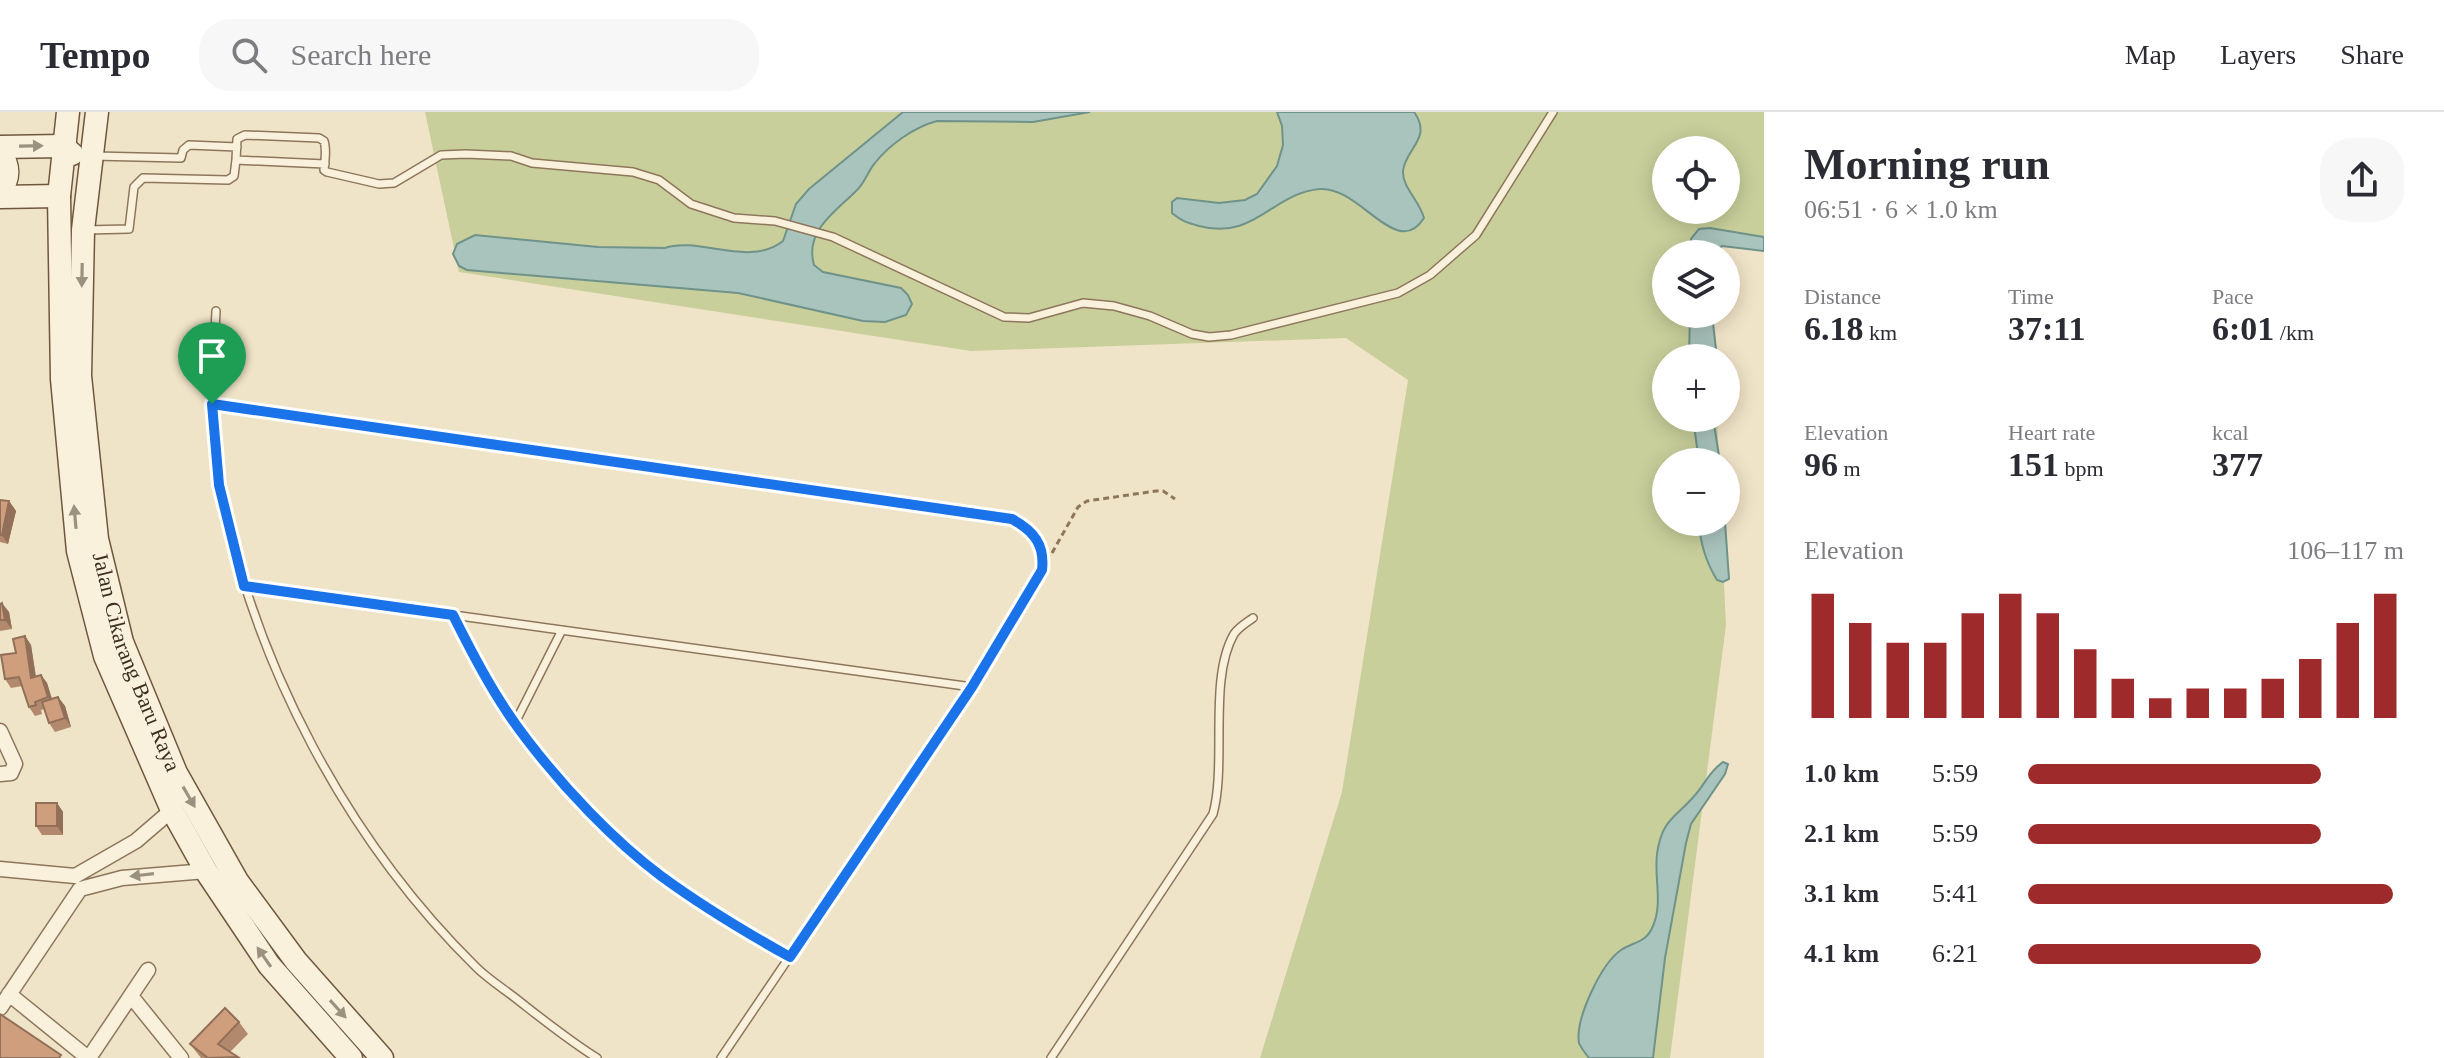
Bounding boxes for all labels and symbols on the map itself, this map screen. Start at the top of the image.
one-way arrow [19,140,44,153]
one-way arrow [76,263,88,288]
pin [178,322,246,404]
one-way arrow [68,504,81,529]
street label: Jalan Cikarang Baru Raya [88,550,186,775]
one-way arrow [182,786,196,808]
one-way arrow [130,869,155,882]
one-way arrow [257,946,272,967]
one-way arrow [329,999,347,1018]

